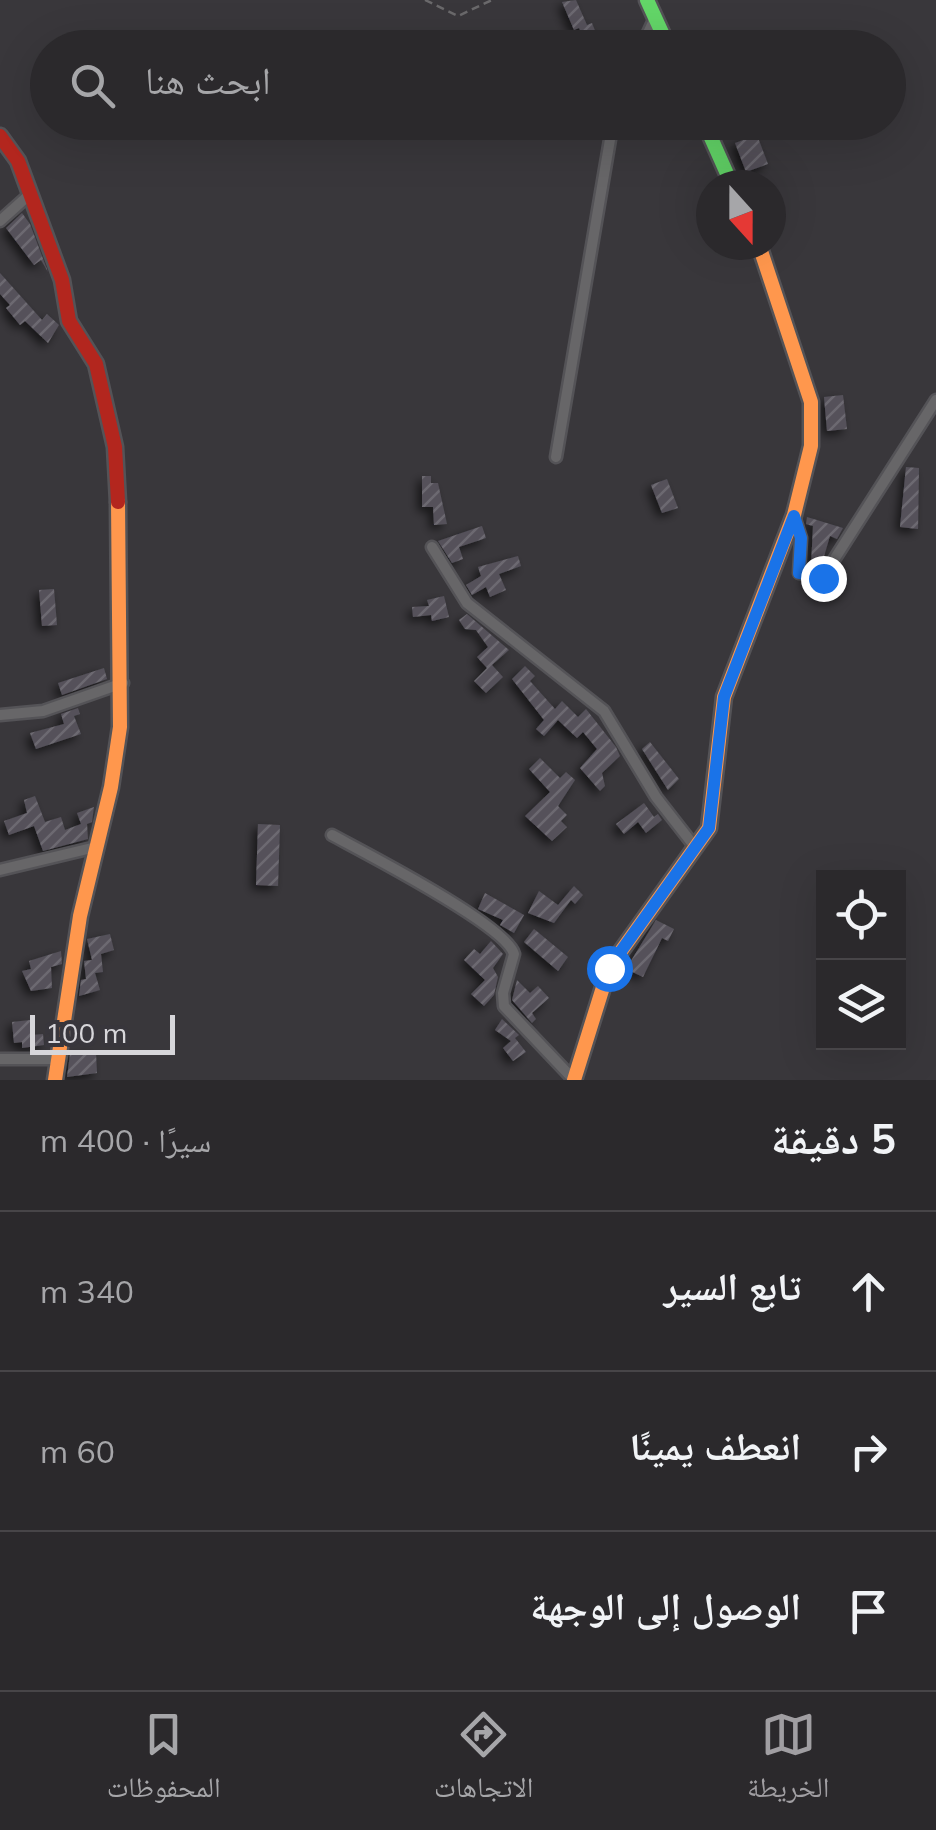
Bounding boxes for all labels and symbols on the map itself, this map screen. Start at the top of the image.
north arrow [696,170,786,260]
route end [801,556,847,602]
route start [587,946,633,992]
scale bar [30,1010,175,1054]

